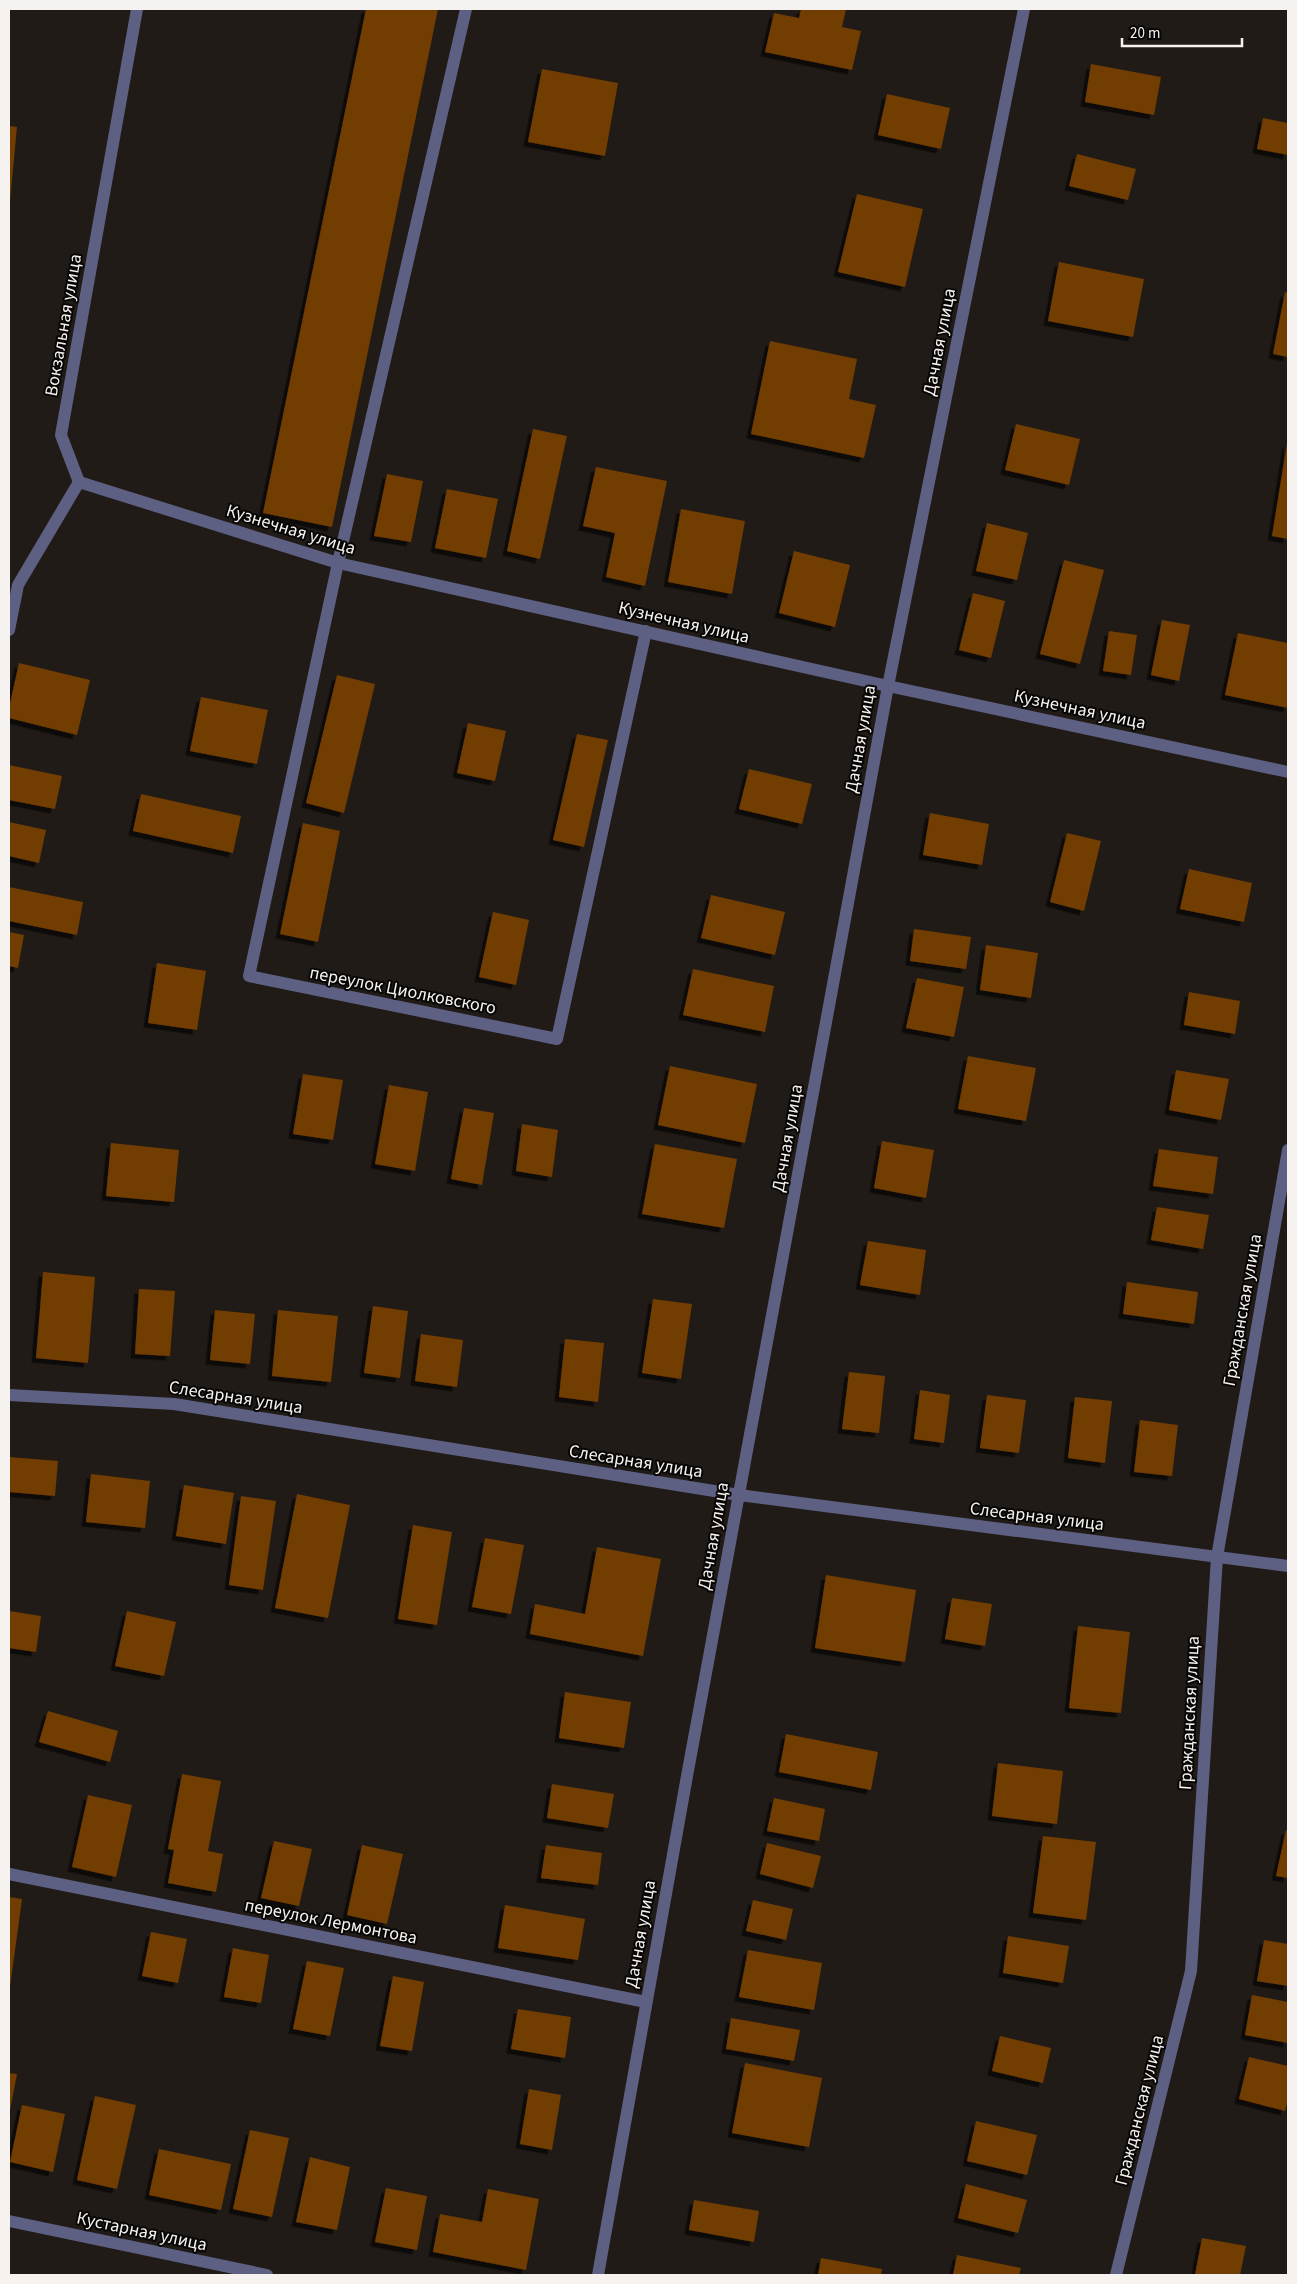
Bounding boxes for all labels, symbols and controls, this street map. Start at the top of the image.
scale bar [1122,15,1242,47]
text: 20 m [1130,23,1160,44]
street label: Вокзальная улица [39,252,88,398]
street label: Дачная улица [917,286,962,398]
street label: Кузнечная улица [223,498,359,561]
street label: Кузнечная улица [616,595,752,650]
street label: Дачная улица [839,683,882,795]
street label: Кузнечная улица [1012,683,1148,736]
street label: переулок Циолковского [307,960,498,1021]
street label: Дачная улица [766,1082,809,1194]
street label: Гражданская улица [1217,1232,1268,1388]
street label: Слесарная улица [167,1375,305,1420]
street label: Слесарная улица [567,1439,705,1484]
street label: Дачная улица [692,1480,735,1592]
street label: Слесарная улица [968,1496,1106,1537]
street label: Гражданская улица [1173,1635,1206,1791]
street label: Дачная улица [619,1878,662,1990]
street label: переулок Лермонтова [242,1892,419,1951]
street label: Гражданская улица [1109,2032,1170,2188]
street label: Кустарная улица [74,2205,209,2258]

